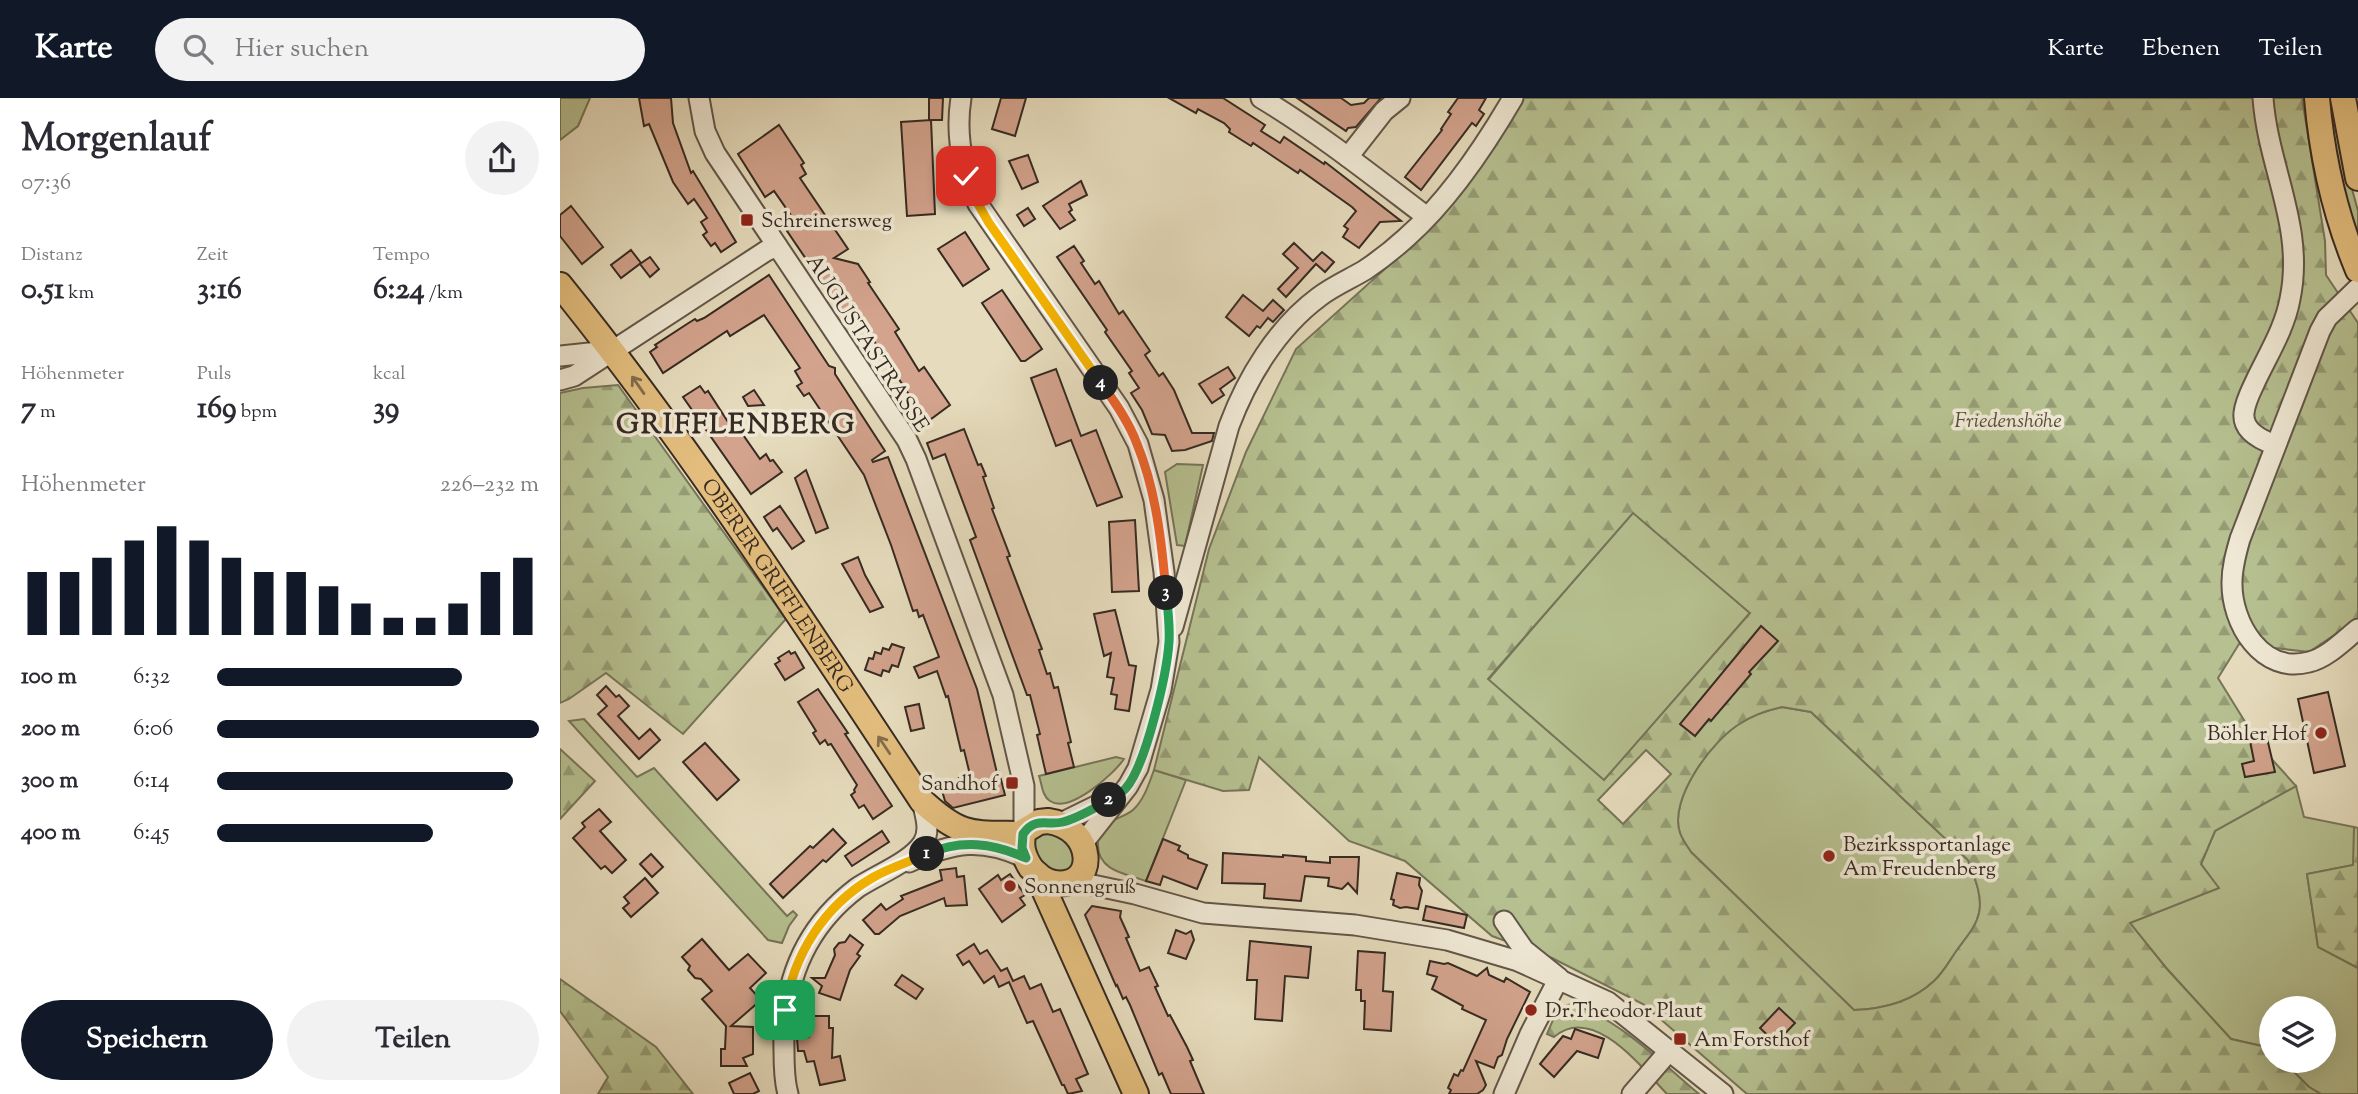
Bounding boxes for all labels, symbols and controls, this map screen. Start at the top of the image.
search box [155,18,645,81]
text: Karte [35,25,113,73]
icon: search [179,30,217,68]
text: Hier suchen [235,31,369,68]
text: Karte [2047,32,2104,66]
text: Ebenen [2142,32,2220,66]
text: Teilen [2258,32,2323,66]
text: Morgenlauf [21,114,212,168]
button: share [465,121,539,195]
pin [936,146,996,206]
icon: check [947,157,985,195]
text: 07:36 [21,167,71,200]
place label: Schreinersweg [761,207,892,237]
marker: Schreinersweg [739,212,755,228]
text: Distanz [21,242,83,269]
text: Zeit [197,242,228,269]
text: Tempo [373,242,430,269]
street label: AUGUSTASTRASSE [798,249,935,439]
text: 0.51 [21,269,64,312]
text: 3:16 [197,269,242,312]
text: 6:24 [373,269,425,312]
text: km [64,280,94,307]
text: /km [425,280,463,307]
text: Höhenmeter [21,361,124,388]
text: Puls [197,361,231,388]
text: kcal [373,361,406,388]
pin: 4 [1084,366,1118,400]
text: 4 [1096,369,1105,396]
one-way arrow [631,376,645,395]
text: 7 [21,388,36,431]
text: 169 [197,388,237,431]
text: 39 [373,388,399,431]
text: m [36,399,56,426]
text: bpm [237,399,277,426]
district label: GRIFFLENBERG [616,406,856,446]
park label: Friedenshöhe [1954,407,2062,437]
text: Höhenmeter [21,469,146,502]
text: 226–232 m [440,469,539,502]
street label: OBERER GRIFFLENBERG [693,473,860,700]
pin: 3 [1148,575,1184,610]
text: 3 [1162,579,1169,606]
text: 100 m [21,661,77,694]
text: 6:32 [133,661,170,694]
text: 200 m [21,713,80,746]
text: 6:06 [133,713,174,746]
place label: Böhler Hof [2207,720,2309,750]
marker: Böhler Hof [2313,725,2329,741]
one-way arrow [877,735,891,755]
text: 300 m [21,765,78,798]
text: 6:14 [133,765,170,798]
place label: Sandhof [921,770,1000,800]
marker: Sandhof [1004,775,1020,791]
pin: 2 [1092,782,1126,818]
text: 2 [1104,786,1113,813]
text: 400 m [21,817,81,850]
text: 6:45 [133,817,170,850]
place label: Bezirkssportanlage Am Freudenberg [1843,831,2011,885]
pin: 1 [910,836,944,872]
text: 1 [923,840,930,867]
marker: Bezirkssportanlage Am Freudenberg [1821,848,1837,864]
place label: Sonnengruß [1024,873,1136,903]
marker: Sonnengruß [1002,878,1018,894]
pin [755,980,815,1040]
icon: arrive [766,991,804,1029]
map controls [2259,996,2336,1073]
button: layers [2259,996,2336,1073]
place label: Dr.Theodor Plaut [1545,997,1703,1027]
button: Speichern [21,1000,273,1080]
button: Teilen [287,1000,539,1080]
marker: Dr.Theodor Plaut [1523,1002,1539,1018]
place label: Am Forsthof [1694,1026,1812,1056]
marker: Am Forsthof [1672,1031,1688,1047]

